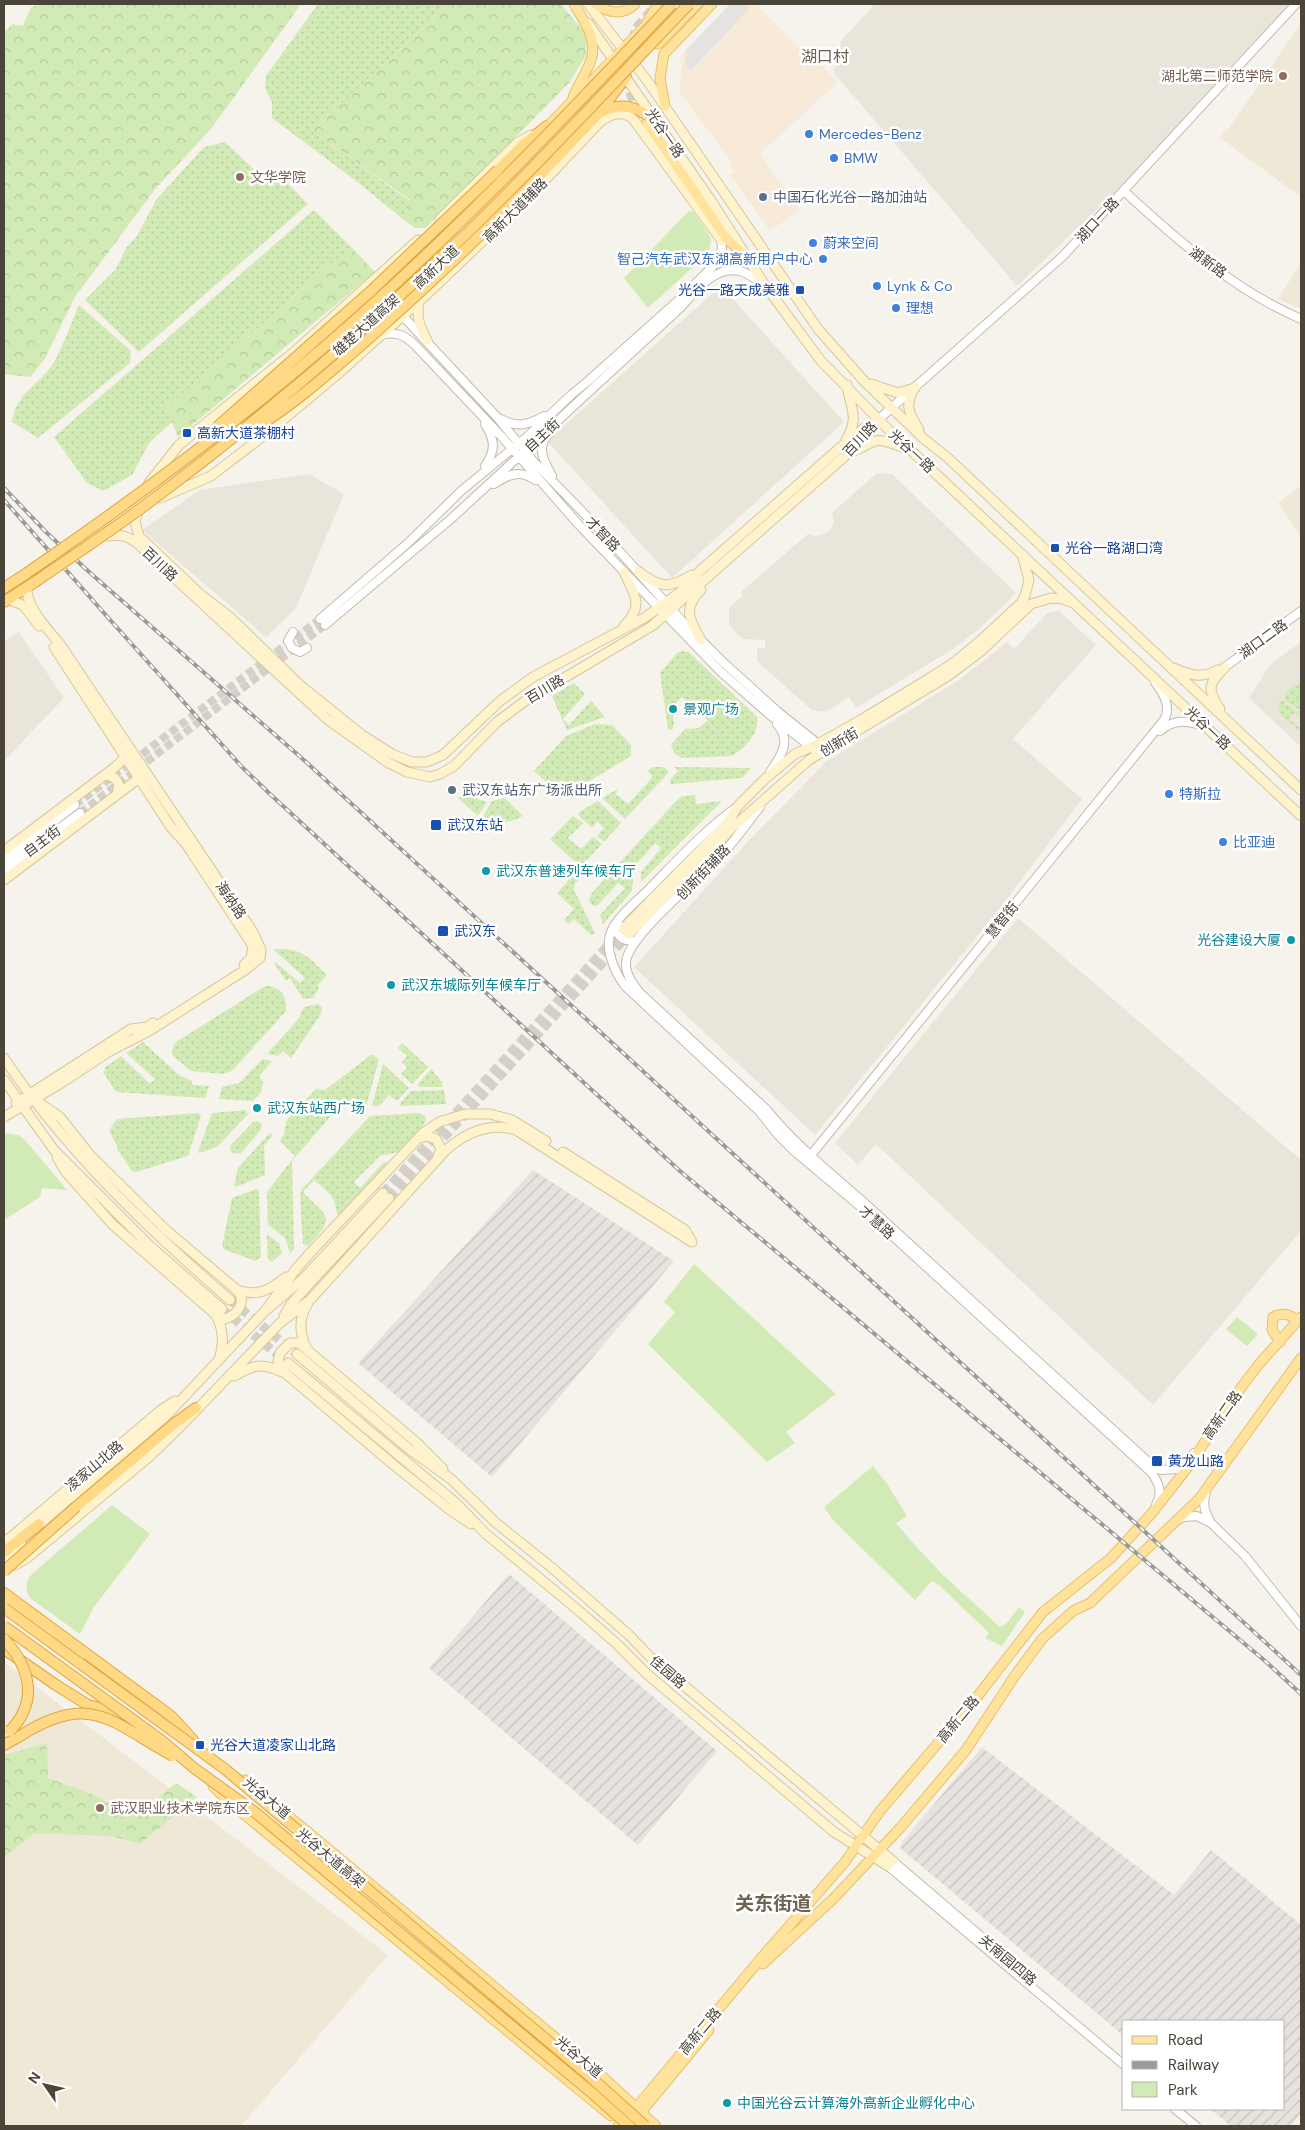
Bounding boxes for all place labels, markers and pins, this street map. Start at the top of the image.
place label: 湖北第二师范学院 [1161,67,1273,85]
marker: 湖北第二师范学院 [1277,70,1289,82]
place label: Mercedes-Benz [819,125,922,143]
marker: Mercedes-Benz [803,128,815,140]
place label: BMW [844,149,878,167]
marker: BMW [828,152,840,164]
place label: 文华学院 [250,168,306,186]
marker: 文华学院 [234,171,246,183]
place label: 中国石化光谷一路加油站 [773,188,927,206]
marker: 中国石化光谷一路加油站 [757,191,769,203]
place label: 蔚来空间 [823,234,879,252]
marker: 蔚来空间 [807,237,819,249]
place label: 智己汽车武汉东湖高新用户中心 [617,250,813,268]
marker: 智己汽车武汉东湖高新用户中心 [817,253,829,265]
place label: Lynk & Co [887,277,952,295]
marker: Lynk & Co [871,280,883,292]
place label: 光谷一路天成美雅 [678,281,790,299]
marker: 光谷一路天成美雅 [794,284,806,296]
place label: 理想 [906,299,934,317]
marker: 理想 [890,302,902,314]
place label: 高新大道茶棚村 [197,424,295,442]
marker: 高新大道茶棚村 [181,427,193,439]
place label: 光谷一路湖口湾 [1065,539,1163,557]
marker: 光谷一路湖口湾 [1049,542,1061,554]
place label: 景观广场 [683,700,739,718]
marker: 景观广场 [667,703,679,715]
place label: 武汉东站东广场派出所 [462,781,602,799]
marker: 武汉东站东广场派出所 [446,784,458,796]
place label: 特斯拉 [1179,785,1221,803]
marker: 特斯拉 [1163,788,1175,800]
place label: 武汉东站 [447,816,503,834]
marker: 武汉东站 [429,818,443,832]
place label: 比亚迪 [1233,833,1275,851]
marker: 比亚迪 [1217,836,1229,848]
place label: 武汉东普速列车候车厅 [496,862,636,880]
marker: 武汉东普速列车候车厅 [480,865,492,877]
place label: 武汉东 [454,922,496,940]
marker: 武汉东 [436,924,450,938]
place label: 光谷建设大厦 [1197,931,1281,949]
marker: 光谷建设大厦 [1285,934,1297,946]
place label: 武汉东城际列车候车厅 [401,976,541,994]
marker: 武汉东城际列车候车厅 [385,979,397,991]
place label: 武汉东站西广场 [267,1099,365,1117]
marker: 武汉东站西广场 [251,1102,263,1114]
place label: 黄龙山路 [1168,1452,1224,1470]
marker: 黄龙山路 [1150,1454,1164,1468]
place label: 光谷大道凌家山北路 [210,1736,336,1754]
marker: 光谷大道凌家山北路 [194,1739,206,1751]
place label: 武汉职业技术学院东区 [110,1799,250,1817]
marker: 武汉职业技术学院东区 [94,1802,106,1814]
place label: 中国光谷云计算海外高新企业孵化中心 [737,2094,975,2112]
marker: 中国光谷云计算海外高新企业孵化中心 [721,2097,733,2109]

